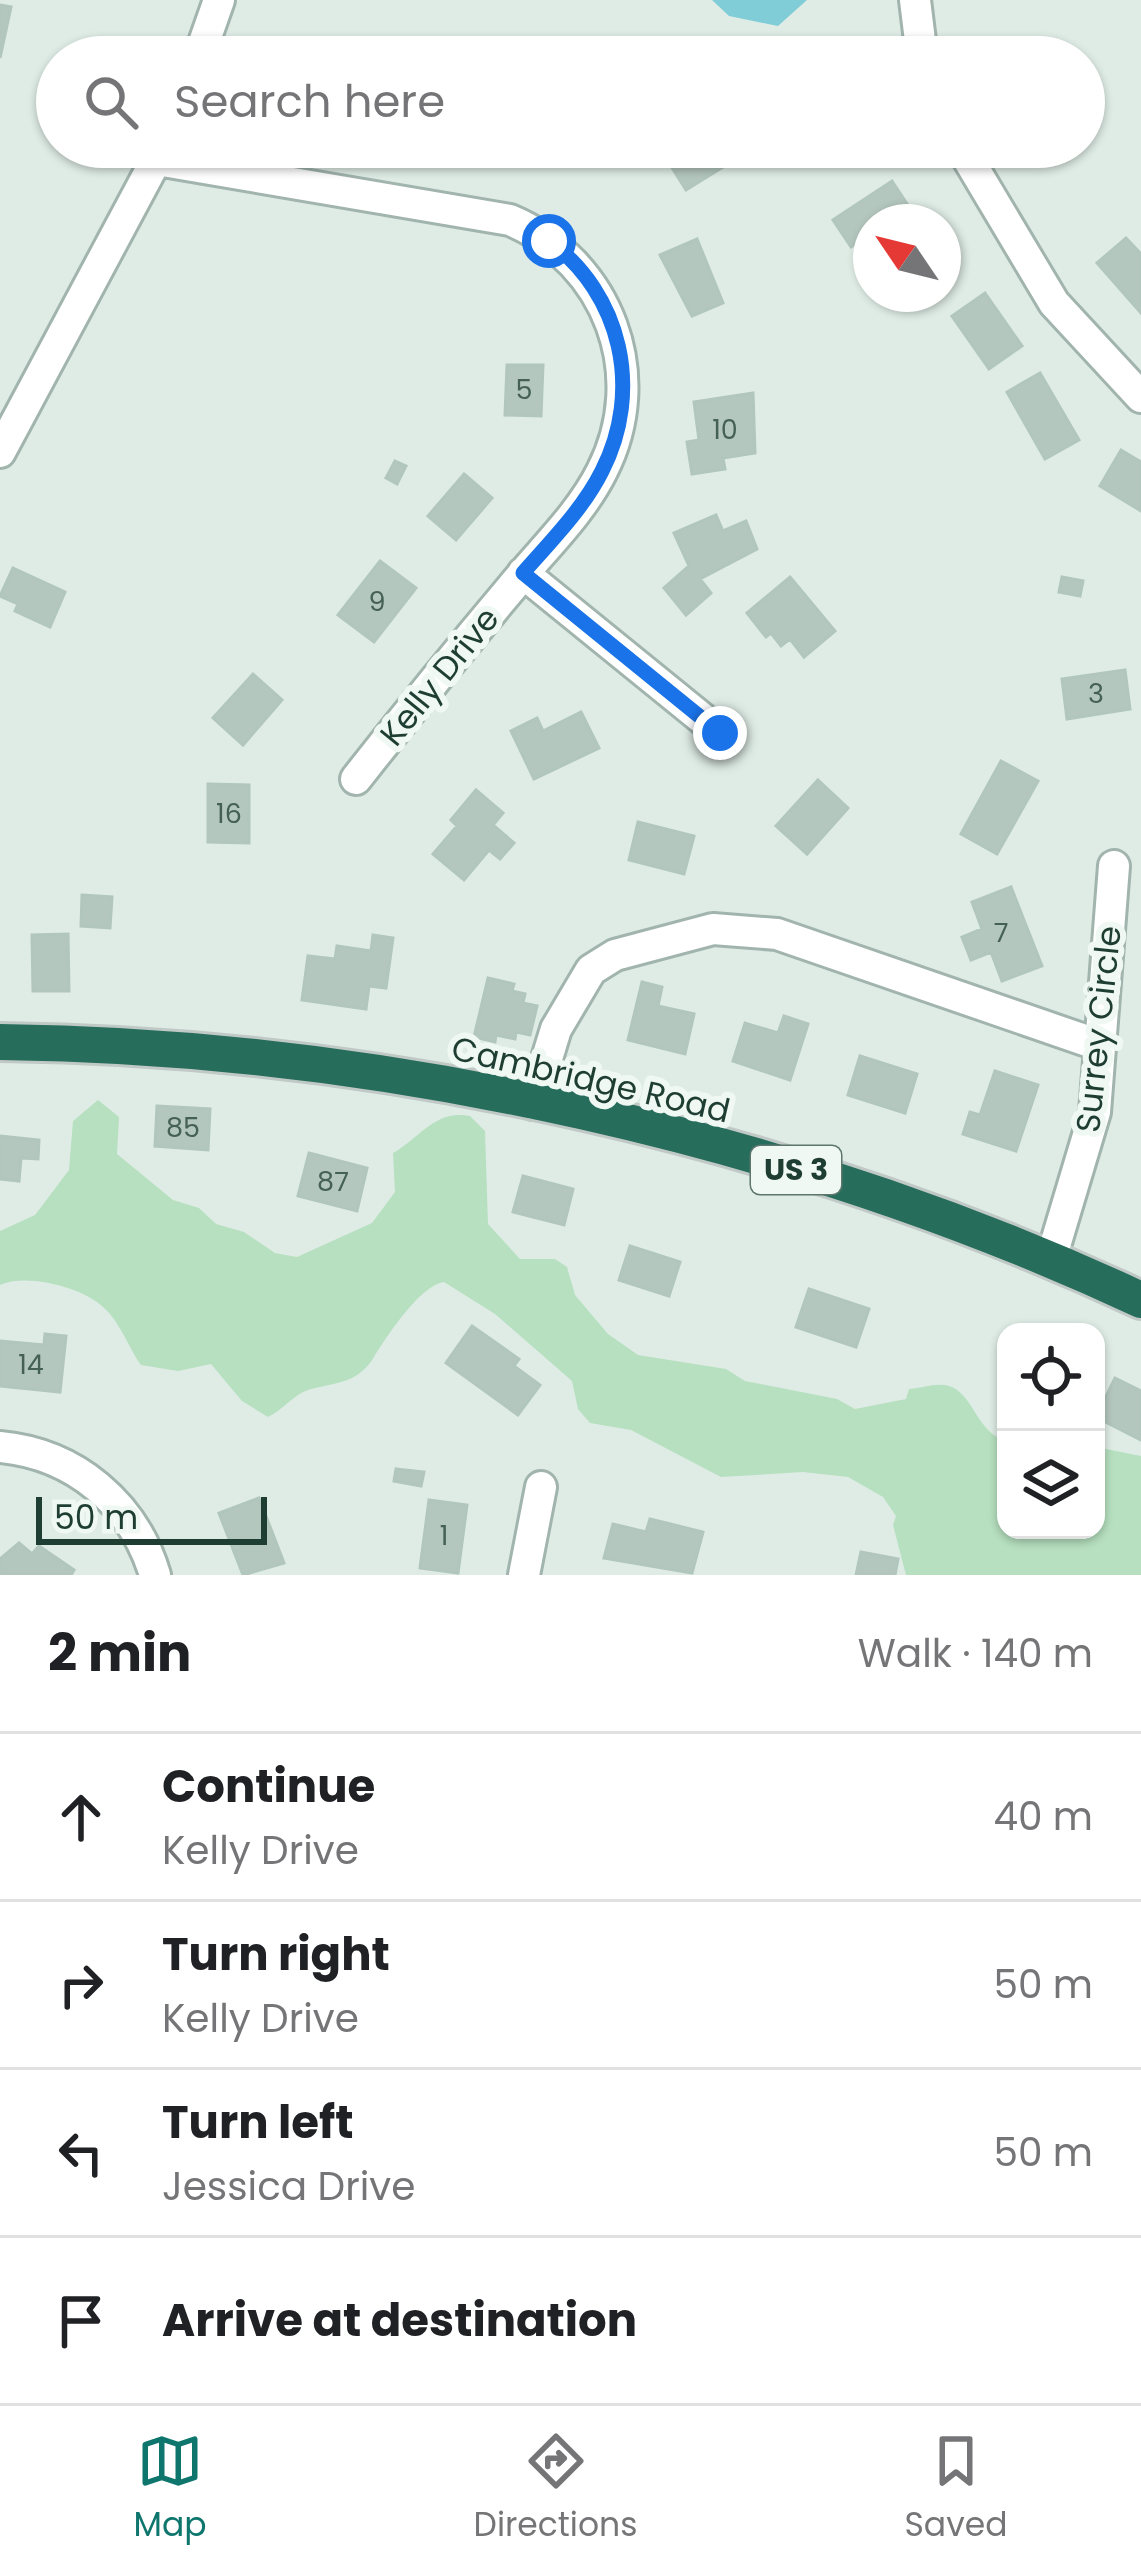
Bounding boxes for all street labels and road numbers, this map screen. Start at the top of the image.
street label: Kelly Drive [369,597,510,756]
street label: Surrey Circle [1064,923,1133,1135]
street label: Cambridge Road [447,1025,735,1134]
road number: US 3 [751,1146,841,1194]

